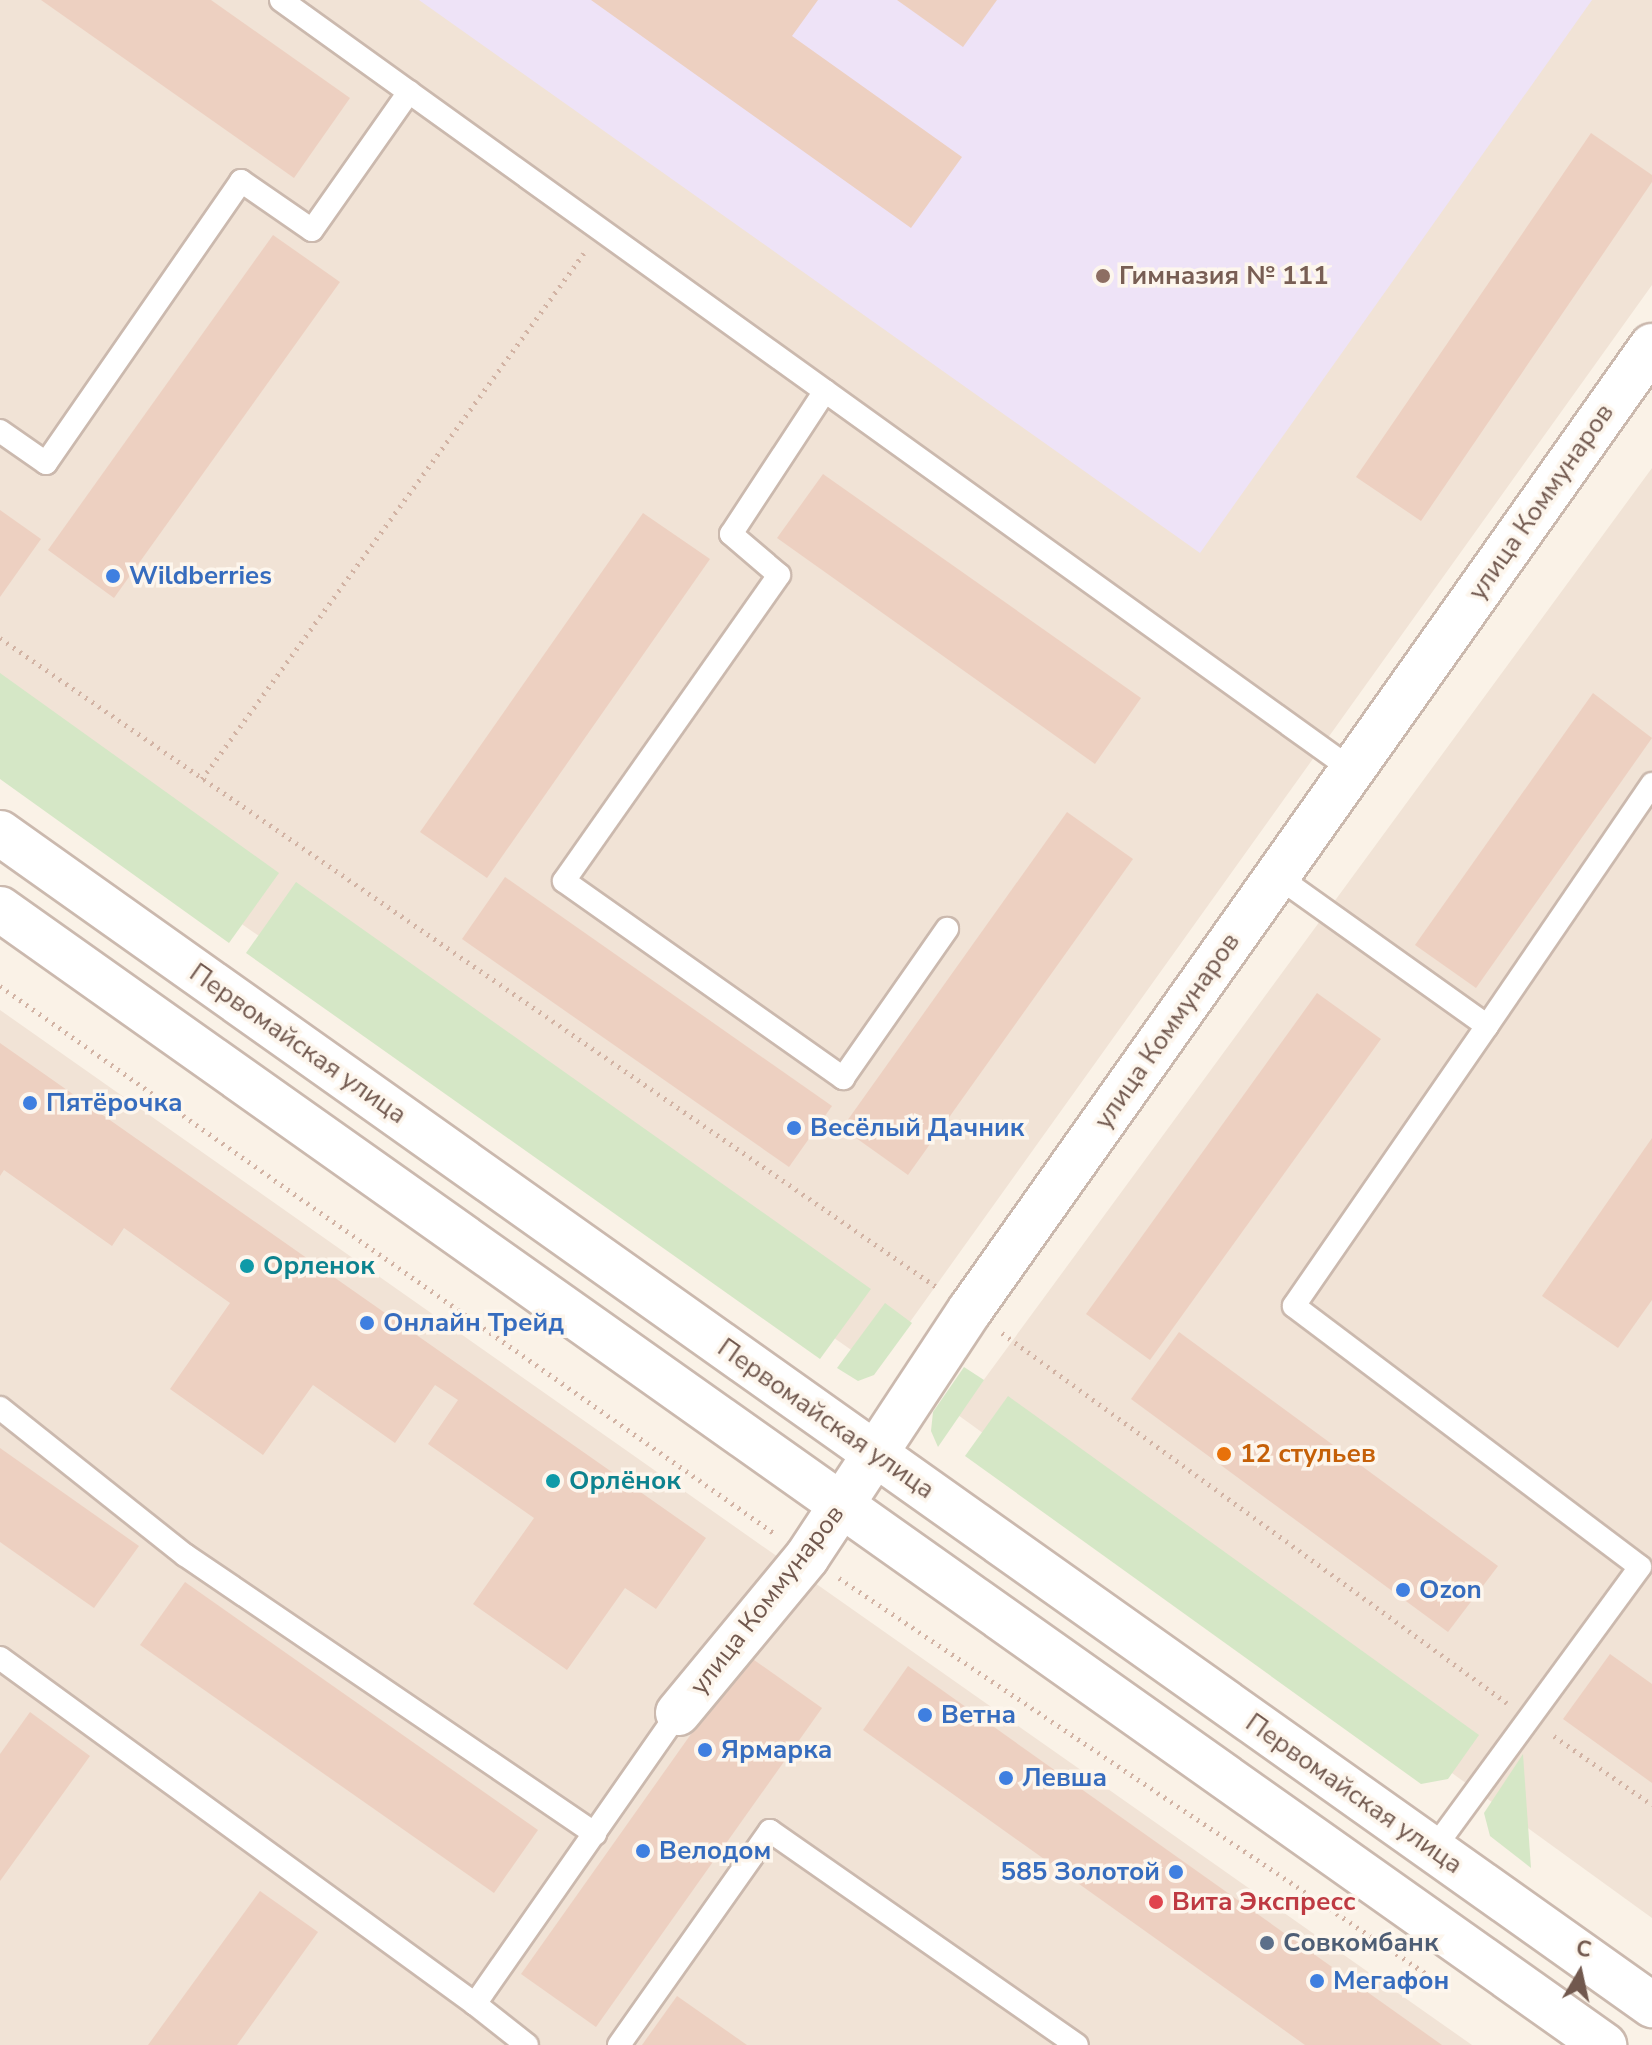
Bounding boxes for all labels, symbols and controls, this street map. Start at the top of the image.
place label: Гимназия № 111 [1119,260,1329,292]
marker: Гимназия № 111 [1094,267,1112,285]
street label: улица Коммунаров [1462,398,1620,606]
place label: Wildberries [129,560,272,592]
marker: Wildberries [104,567,122,585]
street label: улица Коммунаров [1088,927,1246,1135]
street label: Первомайская улица [184,957,412,1131]
place label: Пятёрочка [46,1087,182,1119]
marker: Пятёрочка [21,1094,39,1112]
place label: Весёлый Дачник [810,1112,1024,1144]
marker: Весёлый Дачник [785,1119,803,1137]
place label: Орленок [263,1250,375,1282]
marker: Орленок [238,1257,256,1275]
place label: Онлайн Трейд [383,1307,564,1339]
marker: Онлайн Трейд [358,1314,376,1332]
street label: Первомайская улица [712,1332,940,1506]
place label: 12 стульев [1240,1438,1376,1470]
marker: 12 стульев [1215,1445,1233,1463]
place label: Орлёнок [569,1465,681,1497]
marker: Орлёнок [544,1472,562,1490]
street label: улица Коммунаров [683,1499,851,1701]
place label: Ozon [1419,1574,1482,1606]
marker: Ozon [1394,1581,1412,1599]
place label: Ветна [941,1699,1016,1731]
marker: Ветна [916,1706,934,1724]
street label: Первомайская улица [1240,1707,1468,1881]
place label: Ярмарка [721,1734,832,1766]
marker: Ярмарка [696,1741,714,1759]
place label: Левша [1022,1762,1107,1794]
marker: Левша [997,1769,1015,1787]
place label: Велодом [659,1835,771,1867]
marker: Велодом [634,1842,652,1860]
place label: 585 Золотой [1001,1856,1160,1888]
marker: 585 Золотой [1167,1863,1185,1881]
place label: Вита Экспресс [1172,1886,1356,1918]
marker: Вита Экспресс [1147,1893,1165,1911]
place label: Совкомбанк [1283,1927,1438,1959]
north arrow [1540,1933,1620,2013]
text: С [1574,1933,1593,1965]
marker: Совкомбанк [1258,1934,1276,1952]
place label: Мегафон [1333,1965,1449,1997]
marker: Мегафон [1308,1972,1326,1990]

